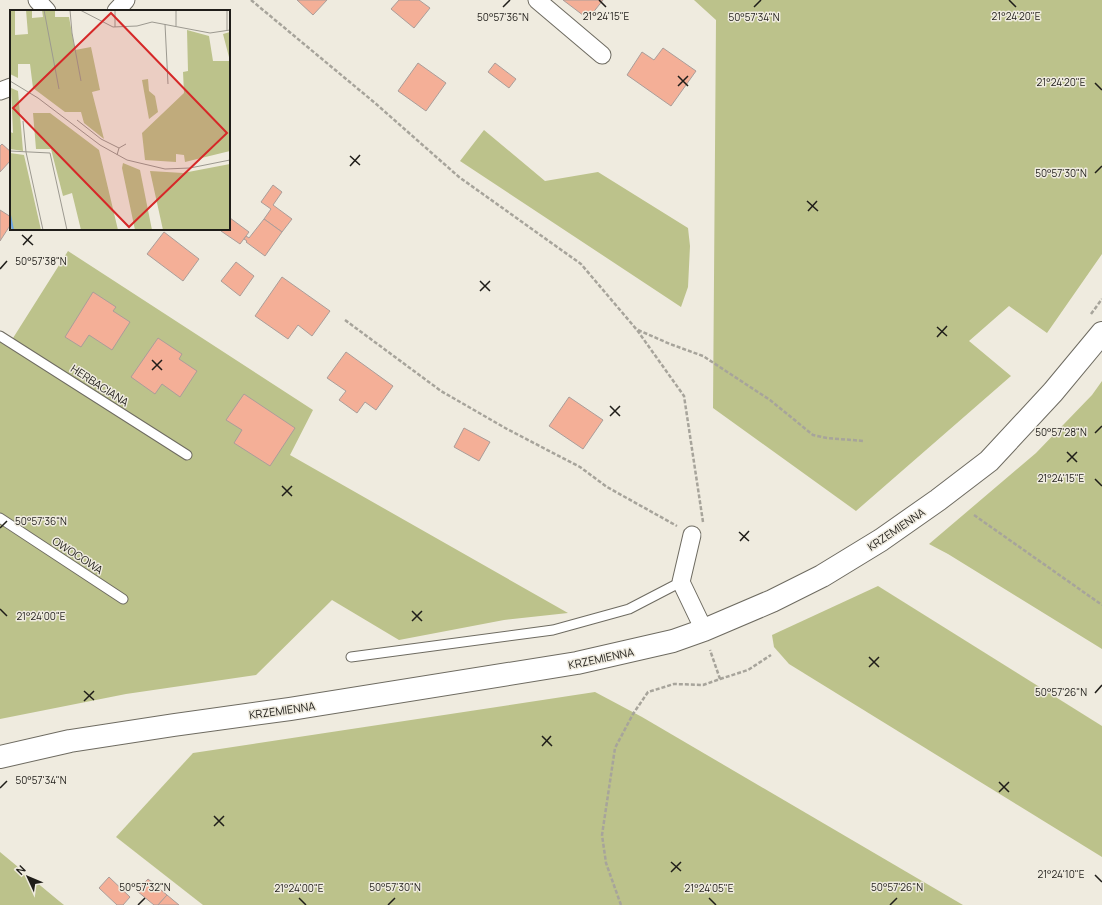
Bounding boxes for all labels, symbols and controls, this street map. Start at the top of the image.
text: 21°24'15"E [583,9,630,23]
text: 21°24'20"E [992,9,1041,23]
inset map [10,10,230,230]
text: 50°57'36"N [477,10,529,24]
text: 50°57'34"N [728,10,780,24]
text: 21°24'20"E [1037,75,1086,89]
text: 50°57'30"N [1035,166,1087,180]
text: 50°57'38"N [15,254,67,268]
street label: HERBACIANA [68,361,132,409]
text: 50°57'28"N [1035,425,1087,439]
text: 21°24'15"E [1038,471,1085,485]
street label: KRZEMIENNA [864,504,928,554]
text: 50°57'36"N [15,514,67,528]
street label: OWOCOWA [50,533,106,577]
text: 21°24'00"E [16,609,66,623]
street label: KRZEMIENNA [567,644,635,672]
text: 50°57'26"N [1035,685,1087,699]
street label: KRZEMIENNA [248,698,316,722]
text: 50°57'34"N [15,773,67,787]
north arrow [8,857,48,897]
text: N [12,862,29,878]
text: 21°24'10"E [1038,867,1085,881]
text: 50°57'32"N [119,880,171,894]
text: 50°57'30"N [369,880,421,894]
text: 50°57'26"N [871,880,923,894]
text: 21°24'00"E [274,881,324,895]
text: 21°24'05"E [685,881,734,895]

